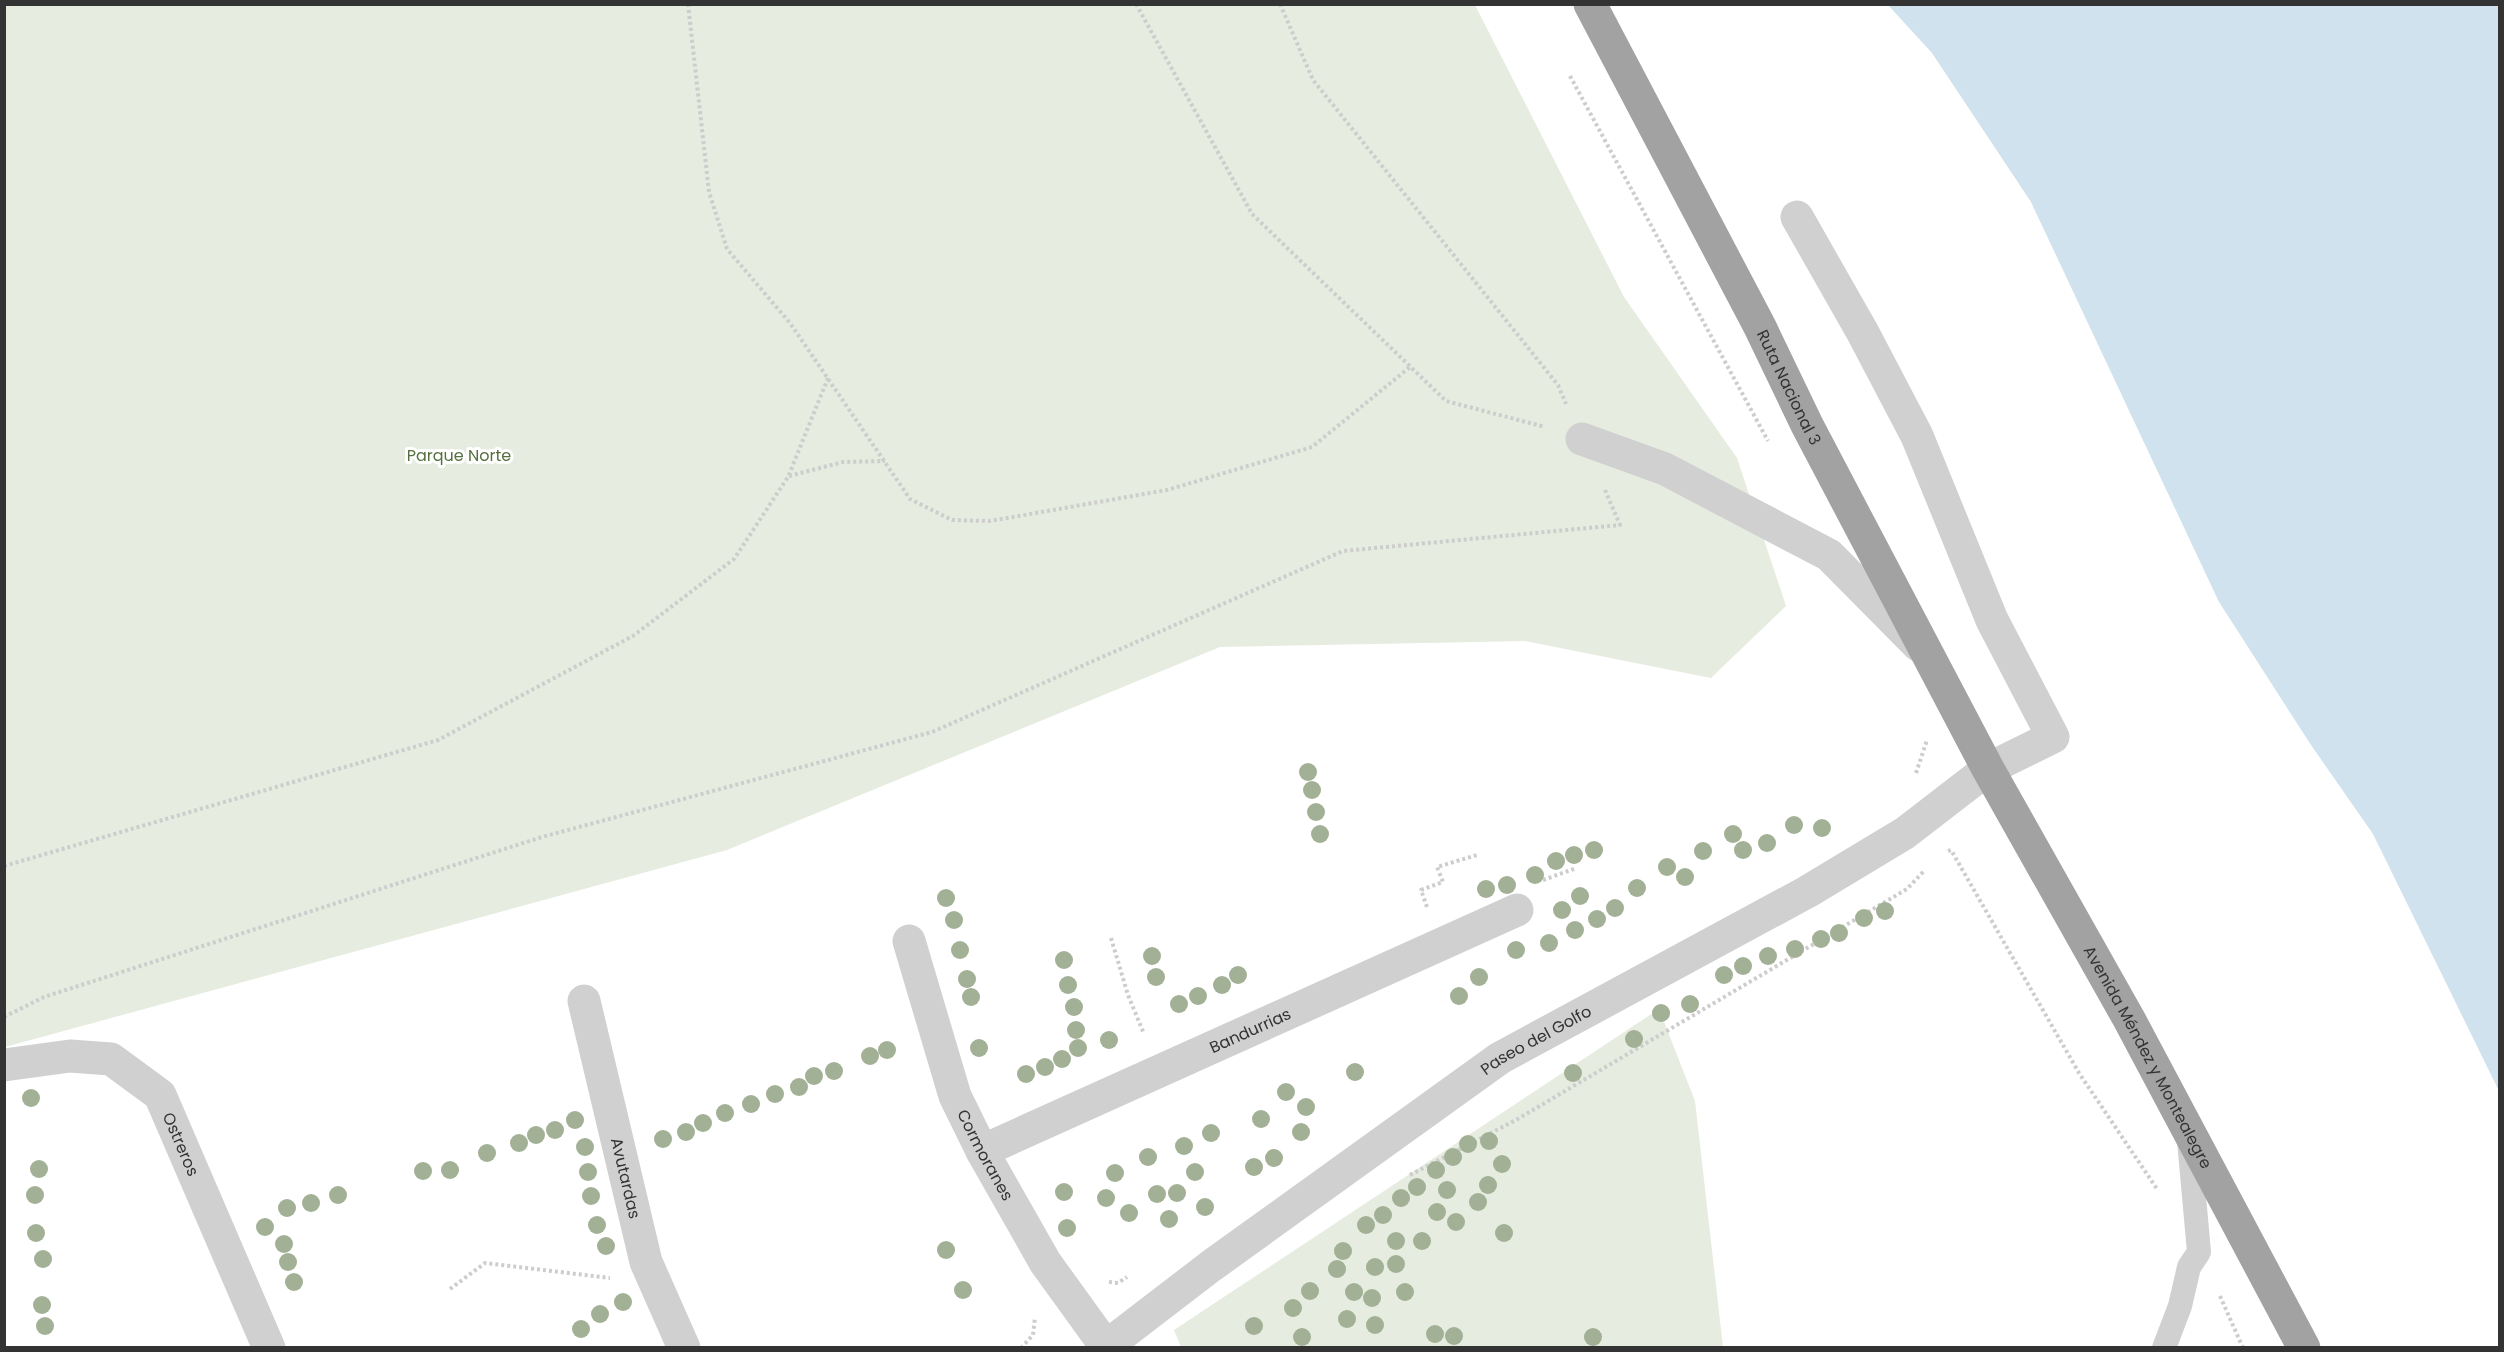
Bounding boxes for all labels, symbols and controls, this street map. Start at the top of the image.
street label: Ruta Nacional 3 [1751,326,1827,449]
park label: Parque Norte [407,444,511,467]
street label: Avenida Méndez y Montealegre [2078,941,2218,1173]
street label: Paseo del Golfo [1476,999,1595,1080]
street label: Bandurrias [1206,1002,1294,1059]
street label: Cormoranes [952,1105,1019,1205]
street label: Ostreros [157,1109,205,1180]
street label: Avutardas [605,1135,647,1221]

